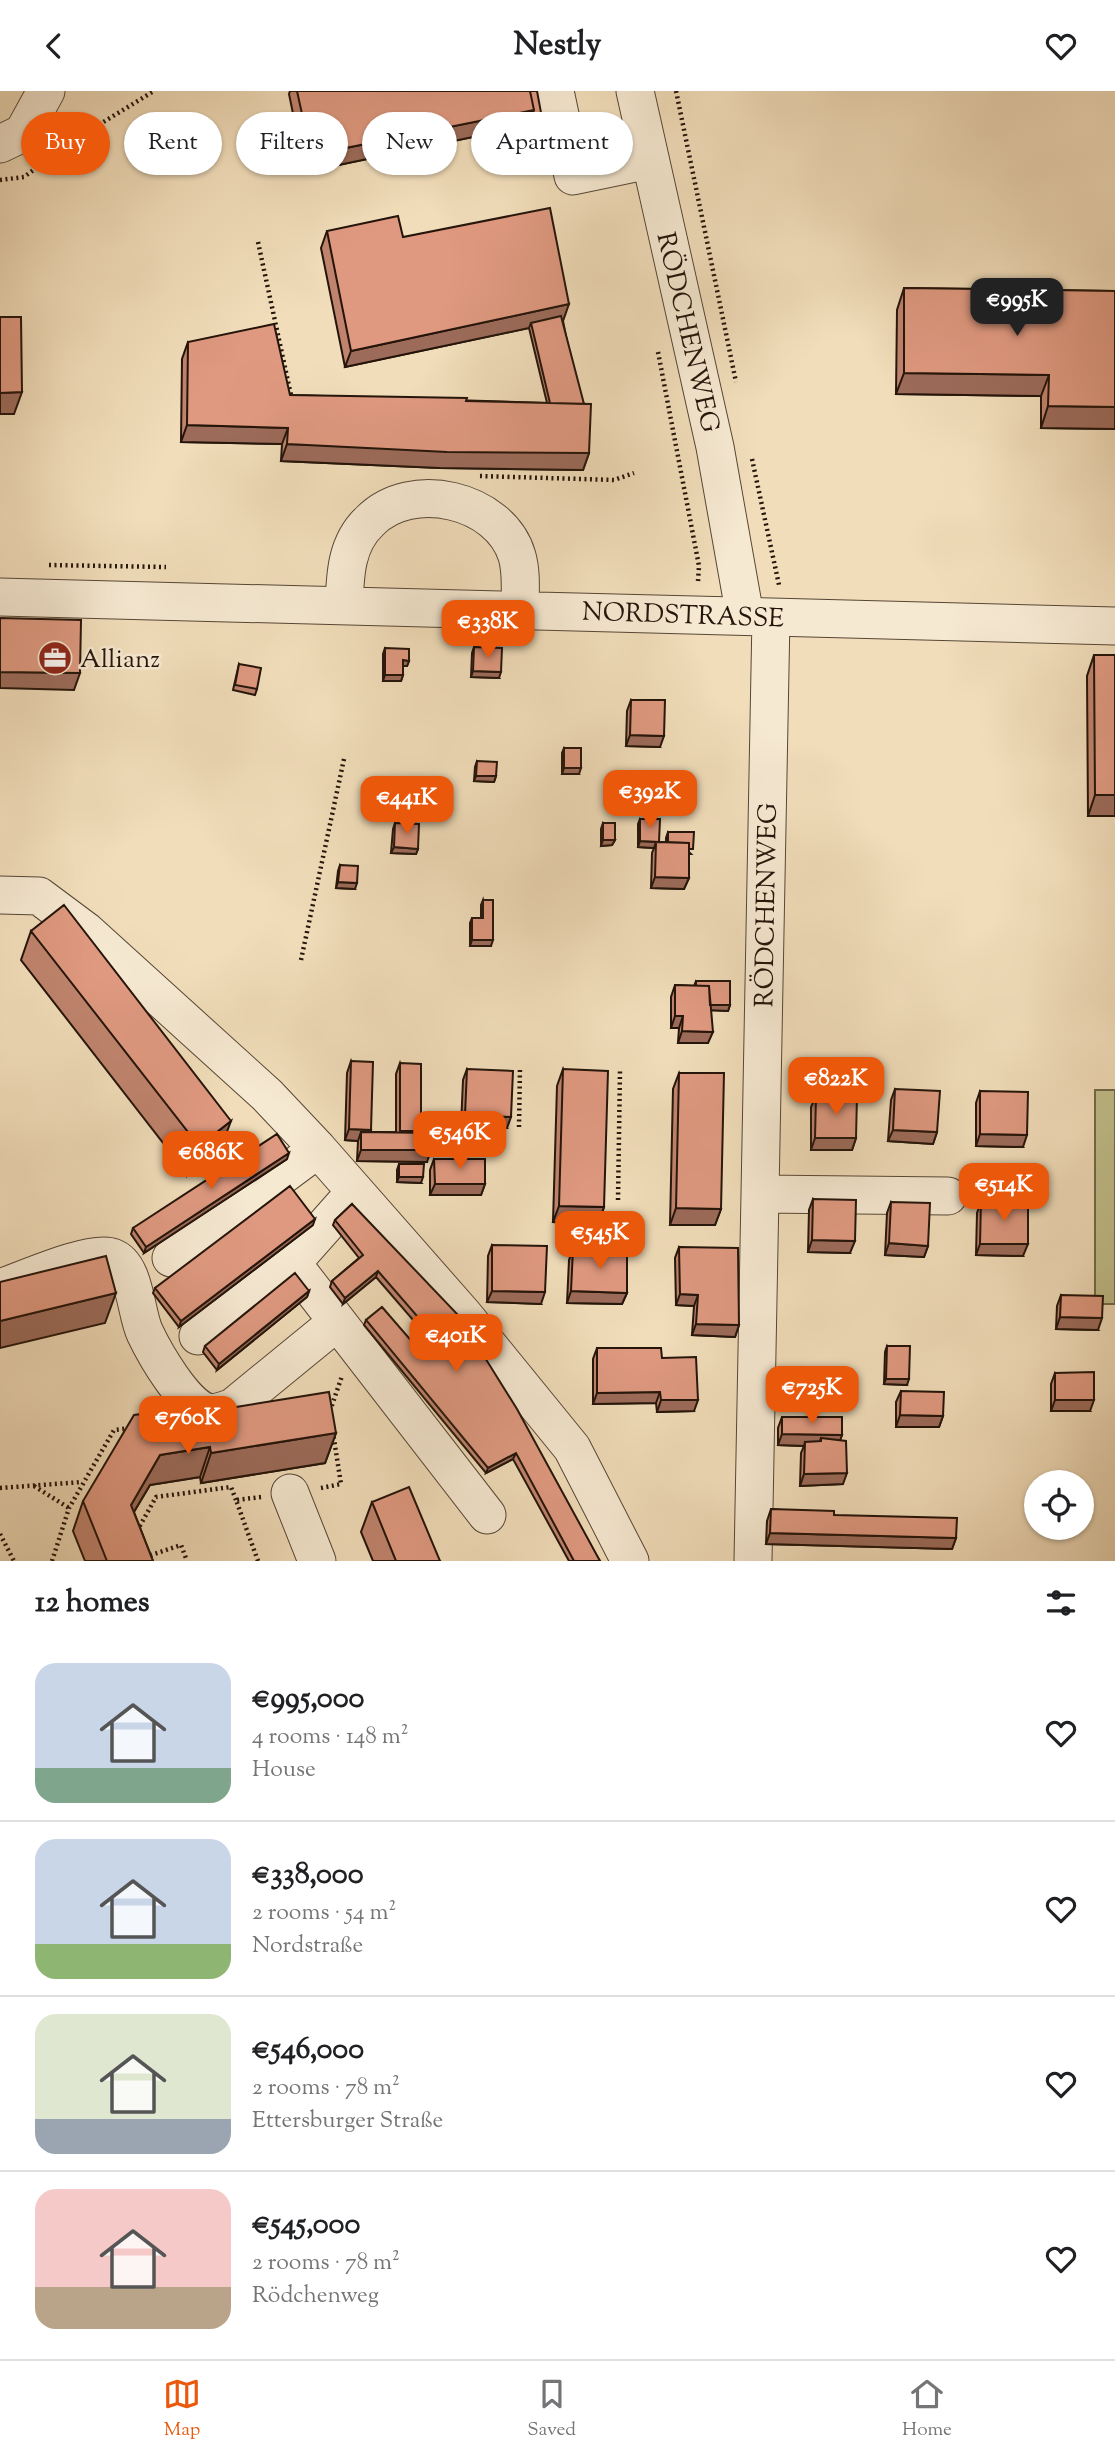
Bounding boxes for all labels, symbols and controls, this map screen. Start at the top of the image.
text: Nestly [513,23,602,69]
icon: back [35,27,73,65]
icon: heart [1042,27,1080,65]
chip: Buy [21,112,110,175]
chip: Rent [124,112,222,175]
chip: Filters [236,112,348,175]
chip: New [362,112,457,175]
chip: Apartment [471,112,633,175]
street label: RÖDCHENWEG [646,229,728,436]
pin: €995K [968,279,1066,338]
text: €995K [986,284,1048,317]
street label: NORDSTRASSE [581,594,785,639]
pin: €338K [439,601,537,660]
text: €338K [458,606,518,639]
office icon: Allianz [36,639,74,677]
place label: Allianz [80,642,160,679]
pin: €392K [601,771,699,830]
text: €392K [619,776,681,809]
pin: €441K [358,777,456,836]
text: €441K [377,782,437,815]
street label: RÖDCHENWEG [747,802,788,1008]
pin: €822K [787,1058,885,1117]
text: €822K [804,1063,868,1096]
pin: €546K [411,1111,509,1171]
text: €546K [429,1117,491,1150]
pin: €686K [162,1131,260,1191]
text: €686K [178,1137,244,1170]
pin: €514K [955,1163,1053,1223]
text: €514K [975,1169,1033,1202]
pin: €545K [551,1211,649,1271]
text: €545K [571,1217,629,1250]
pin: €401K [407,1315,505,1374]
text: €401K [425,1320,487,1353]
pin: €725K [763,1367,861,1426]
text: €725K [782,1372,842,1405]
pin: €760K [139,1397,237,1456]
text: €760K [155,1402,221,1435]
map controls [1024,1470,1094,1540]
button: locate [1024,1470,1094,1540]
text: 12 homes [35,1582,150,1625]
icon: filters [1042,1584,1080,1622]
text: €995,000 [252,1678,364,1721]
icon: home [91,1691,175,1775]
icon: heart [1042,1714,1080,1752]
text: 4 rooms · 148 m² [252,1721,409,1754]
text: House [252,1754,316,1787]
text: €338,000 [252,1854,364,1897]
icon: home [91,1867,175,1951]
icon: heart [1042,1890,1080,1928]
text: 2 rooms · 54 m² [252,1897,396,1930]
text: Nordstraße [252,1930,363,1963]
text: €546,000 [252,2029,364,2072]
icon: home [91,2042,175,2126]
icon: heart [1042,2065,1080,2103]
text: 2 rooms · 78 m² [252,2072,400,2105]
text: Ettersburger Straße [252,2105,443,2138]
text: €545,000 [252,2204,360,2247]
icon: home [91,2217,175,2301]
icon: heart [1042,2240,1080,2278]
text: 2 rooms · 78 m² [252,2247,400,2280]
text: Rödchenweg [252,2280,379,2313]
tab: Map [163,2375,201,2444]
tab: Saved [527,2375,576,2444]
tab: Home [902,2375,952,2444]

